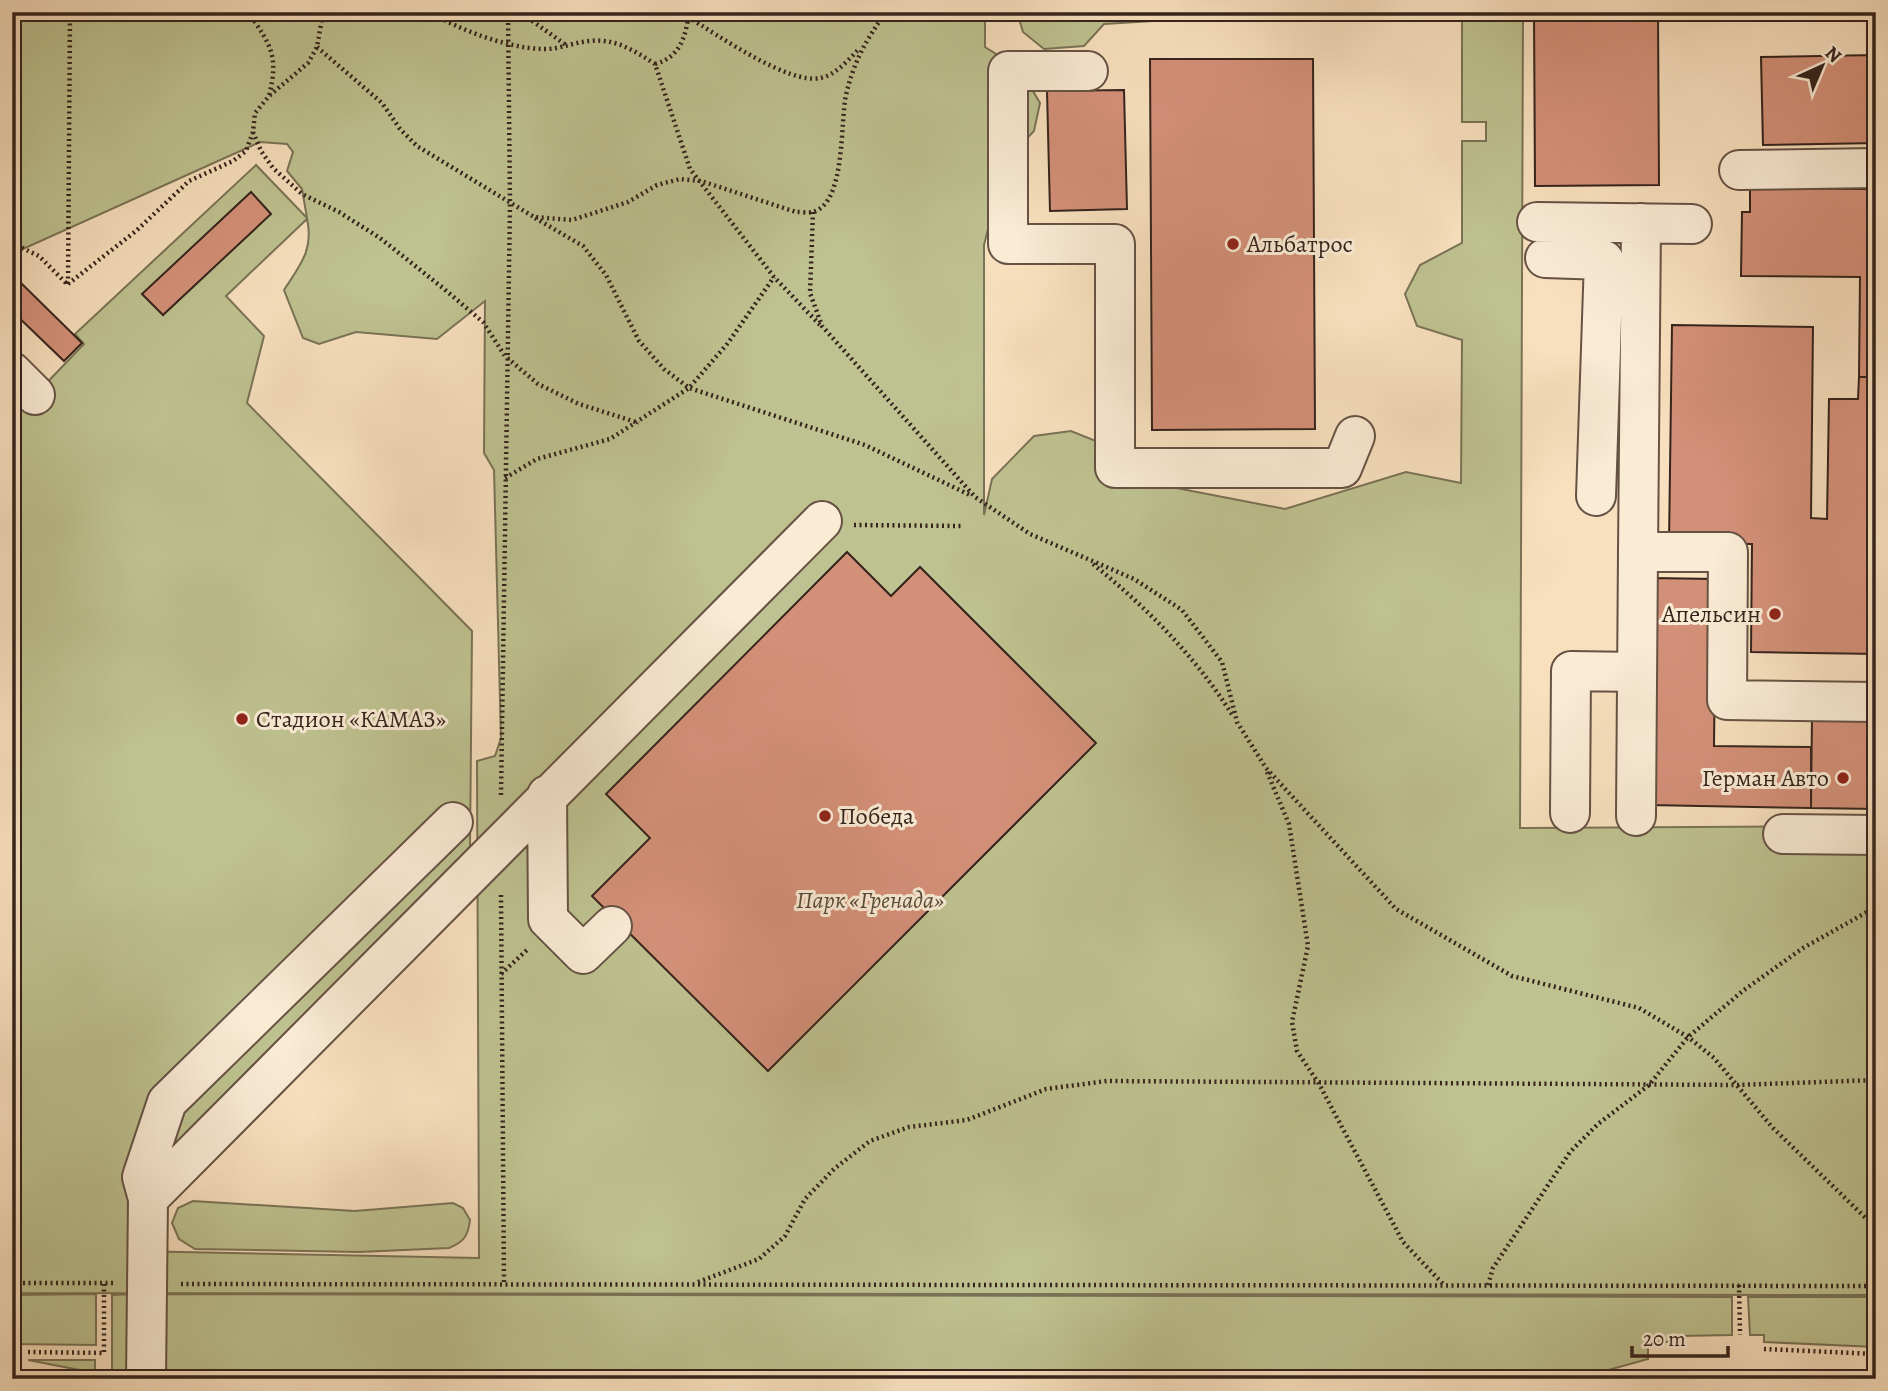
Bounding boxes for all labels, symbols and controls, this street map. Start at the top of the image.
north arrow [1786,32,1856,102]
text: N [1819,40,1847,69]
place label: Альбатрос [1246,228,1353,260]
marker: Альбатрос [1225,236,1241,252]
place label: Апельсин [1661,598,1761,630]
marker: Апельсин [1767,606,1783,622]
place label: Стадион «КАМАЗ» [256,703,446,735]
marker: Стадион «КАМАЗ» [234,711,250,727]
place label: Герман Авто [1702,762,1829,794]
marker: Герман Авто [1835,770,1851,786]
place label: Победа [839,800,914,832]
marker: Победа [817,808,833,824]
park label: Парк «Гренада» [796,884,944,916]
scale bar [1632,1314,1729,1358]
text: 20 m [1643,1325,1686,1353]

